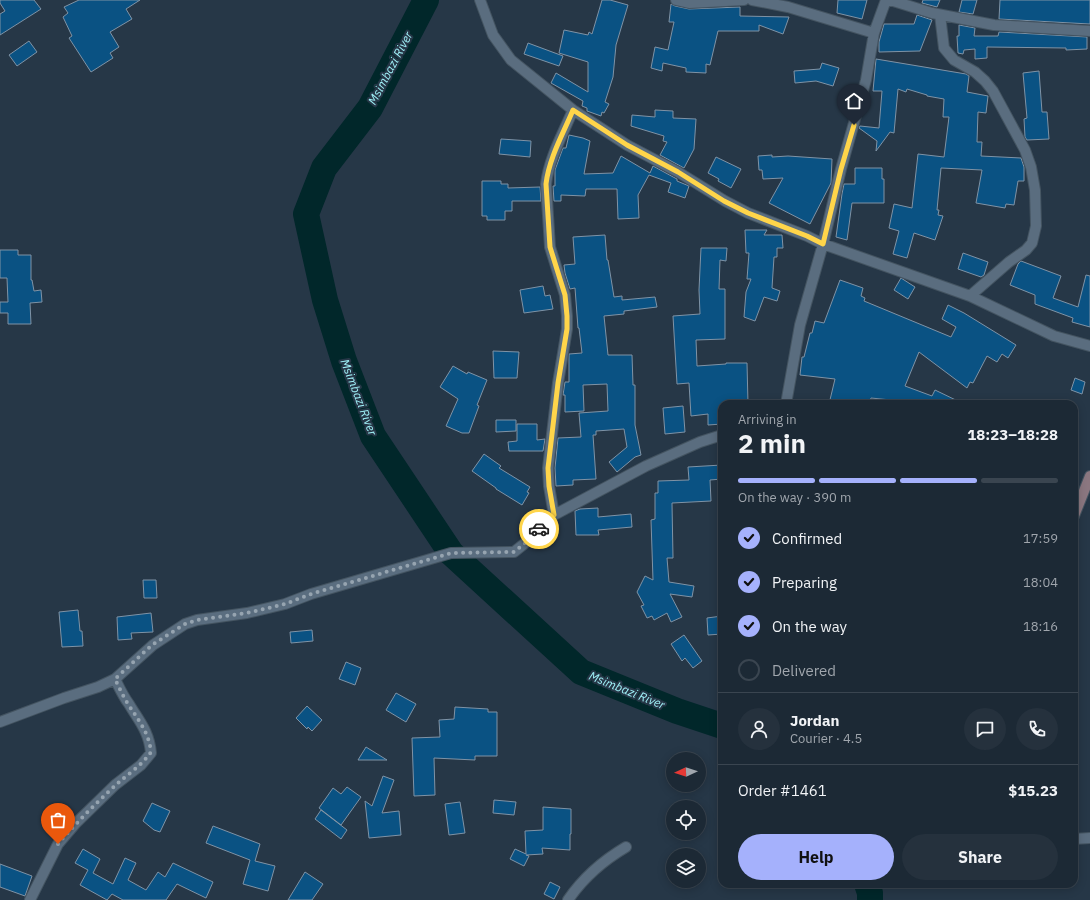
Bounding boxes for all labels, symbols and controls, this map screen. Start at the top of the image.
water label: Msimbazi River [364,28,416,107]
pin [837,84,871,125]
icon: home [843,90,865,112]
water label: Msimbazi River [338,357,381,438]
text: Arriving in [738,411,797,428]
text: 18:23–18:28 [967,425,1058,444]
text: 2 min [738,426,806,460]
text: On the way · 390 m [738,489,851,506]
courier [519,509,559,549]
icon: car [528,518,550,540]
icon: check [738,527,760,549]
text: Confirmed [772,529,842,548]
text: 17:59 [1023,530,1058,547]
icon: check [738,571,760,593]
text: Preparing [772,573,837,592]
text: 18:04 [1023,574,1058,591]
icon: check [738,615,760,637]
text: On the way [772,617,847,636]
text: 18:16 [1023,618,1058,635]
text: Delivered [772,661,836,680]
water label: Msimbazi River [587,668,668,712]
button: person [738,708,780,750]
button: chat [964,708,1006,750]
button: phone [1016,708,1058,750]
text: Jordan [790,711,839,730]
text: Courier · 4.5 [790,730,862,747]
north arrow [666,752,706,792]
map controls [666,752,706,888]
text: Order #1461 [738,781,827,800]
text: $15.23 [1008,781,1058,800]
button: locate [666,800,706,840]
pin [41,803,75,844]
icon: bag [47,809,69,831]
button: Help [738,834,894,880]
button: Share [902,834,1058,880]
button: layers [666,848,706,888]

